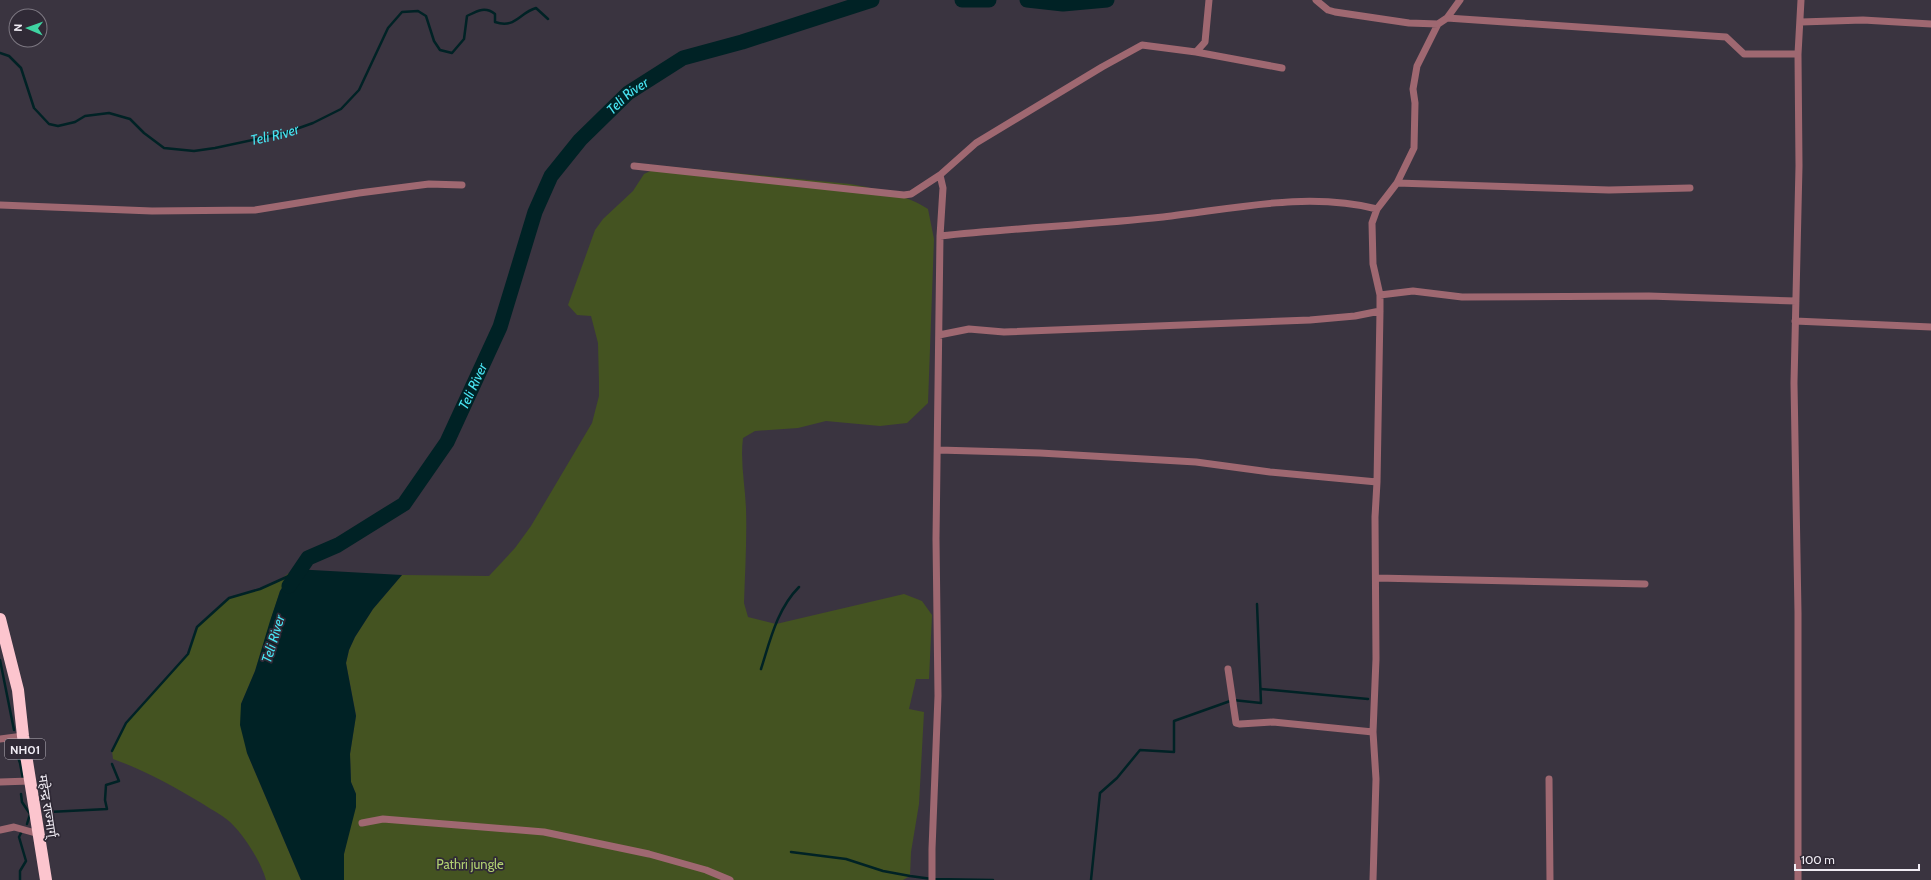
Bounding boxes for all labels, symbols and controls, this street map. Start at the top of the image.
north arrow [8,8,48,48]
text: N [11,24,25,32]
water label: Teli River [602,73,652,118]
water label: Teli River [249,120,302,149]
water label: Teli River [454,359,491,413]
water label: Teli River [257,612,289,665]
road number: NH01 [5,739,45,759]
street label: महेन्द्र राज्मार्ग् [35,774,61,840]
scale bar [1795,846,1919,872]
text: 100 m [1801,852,1835,867]
park label: Pathri jungle [436,856,504,873]

